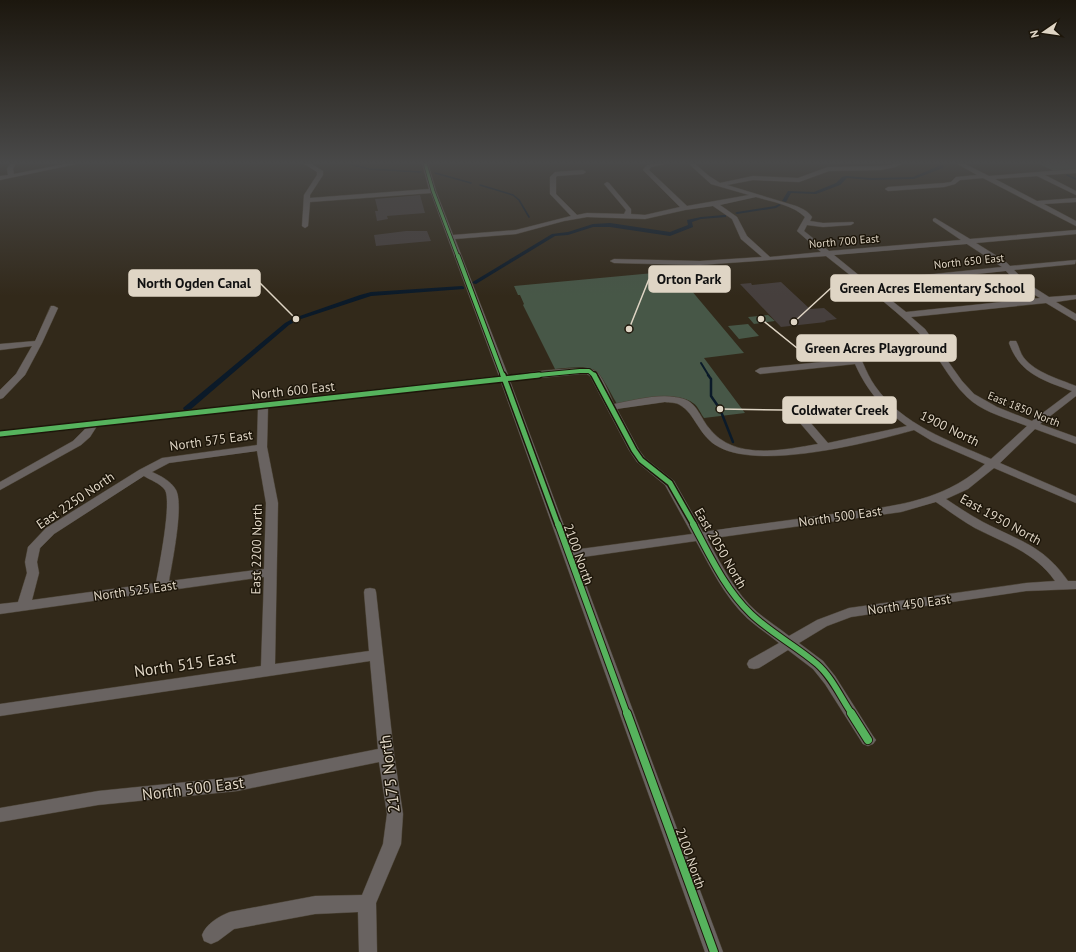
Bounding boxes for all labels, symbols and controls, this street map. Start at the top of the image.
north arrow [1024,12,1064,52]
text: N [1027,29,1042,39]
street label: North 700 East [808,231,880,251]
street label: North 650 East [933,250,1005,272]
callout: Orton Park [649,266,730,292]
callout: North Ogden Canal [129,270,260,296]
text: Orton Park [657,270,721,288]
text: North Ogden Canal [137,274,252,292]
callout: Green Acres Elementary School [831,275,1034,301]
text: Green Acres Elementary School [839,279,1026,297]
callout: Green Acres Playground [797,335,956,361]
text: Green Acres Playground [805,339,947,357]
street label: North 600 East [251,378,336,403]
street label: East 1850 North [986,388,1062,430]
callout: Coldwater Creek [783,397,896,423]
text: Coldwater Creek [791,401,889,419]
street label: 1900 North [917,407,982,450]
street label: North 575 East [169,426,254,455]
street label: East 2250 North [33,468,118,533]
street label: East 1950 North [957,490,1045,549]
street label: North 500 East [798,502,883,531]
street label: East 2200 North [247,504,266,594]
street label: East 2050 North [691,505,751,592]
street label: 2100 North [560,521,597,587]
street label: North 525 East [93,576,178,605]
street label: North 450 East [867,590,952,619]
street label: North 515 East [133,647,238,681]
street label: 2175 North [374,734,404,814]
street label: North 500 East [141,772,246,804]
street label: 2100 North [672,825,709,891]

